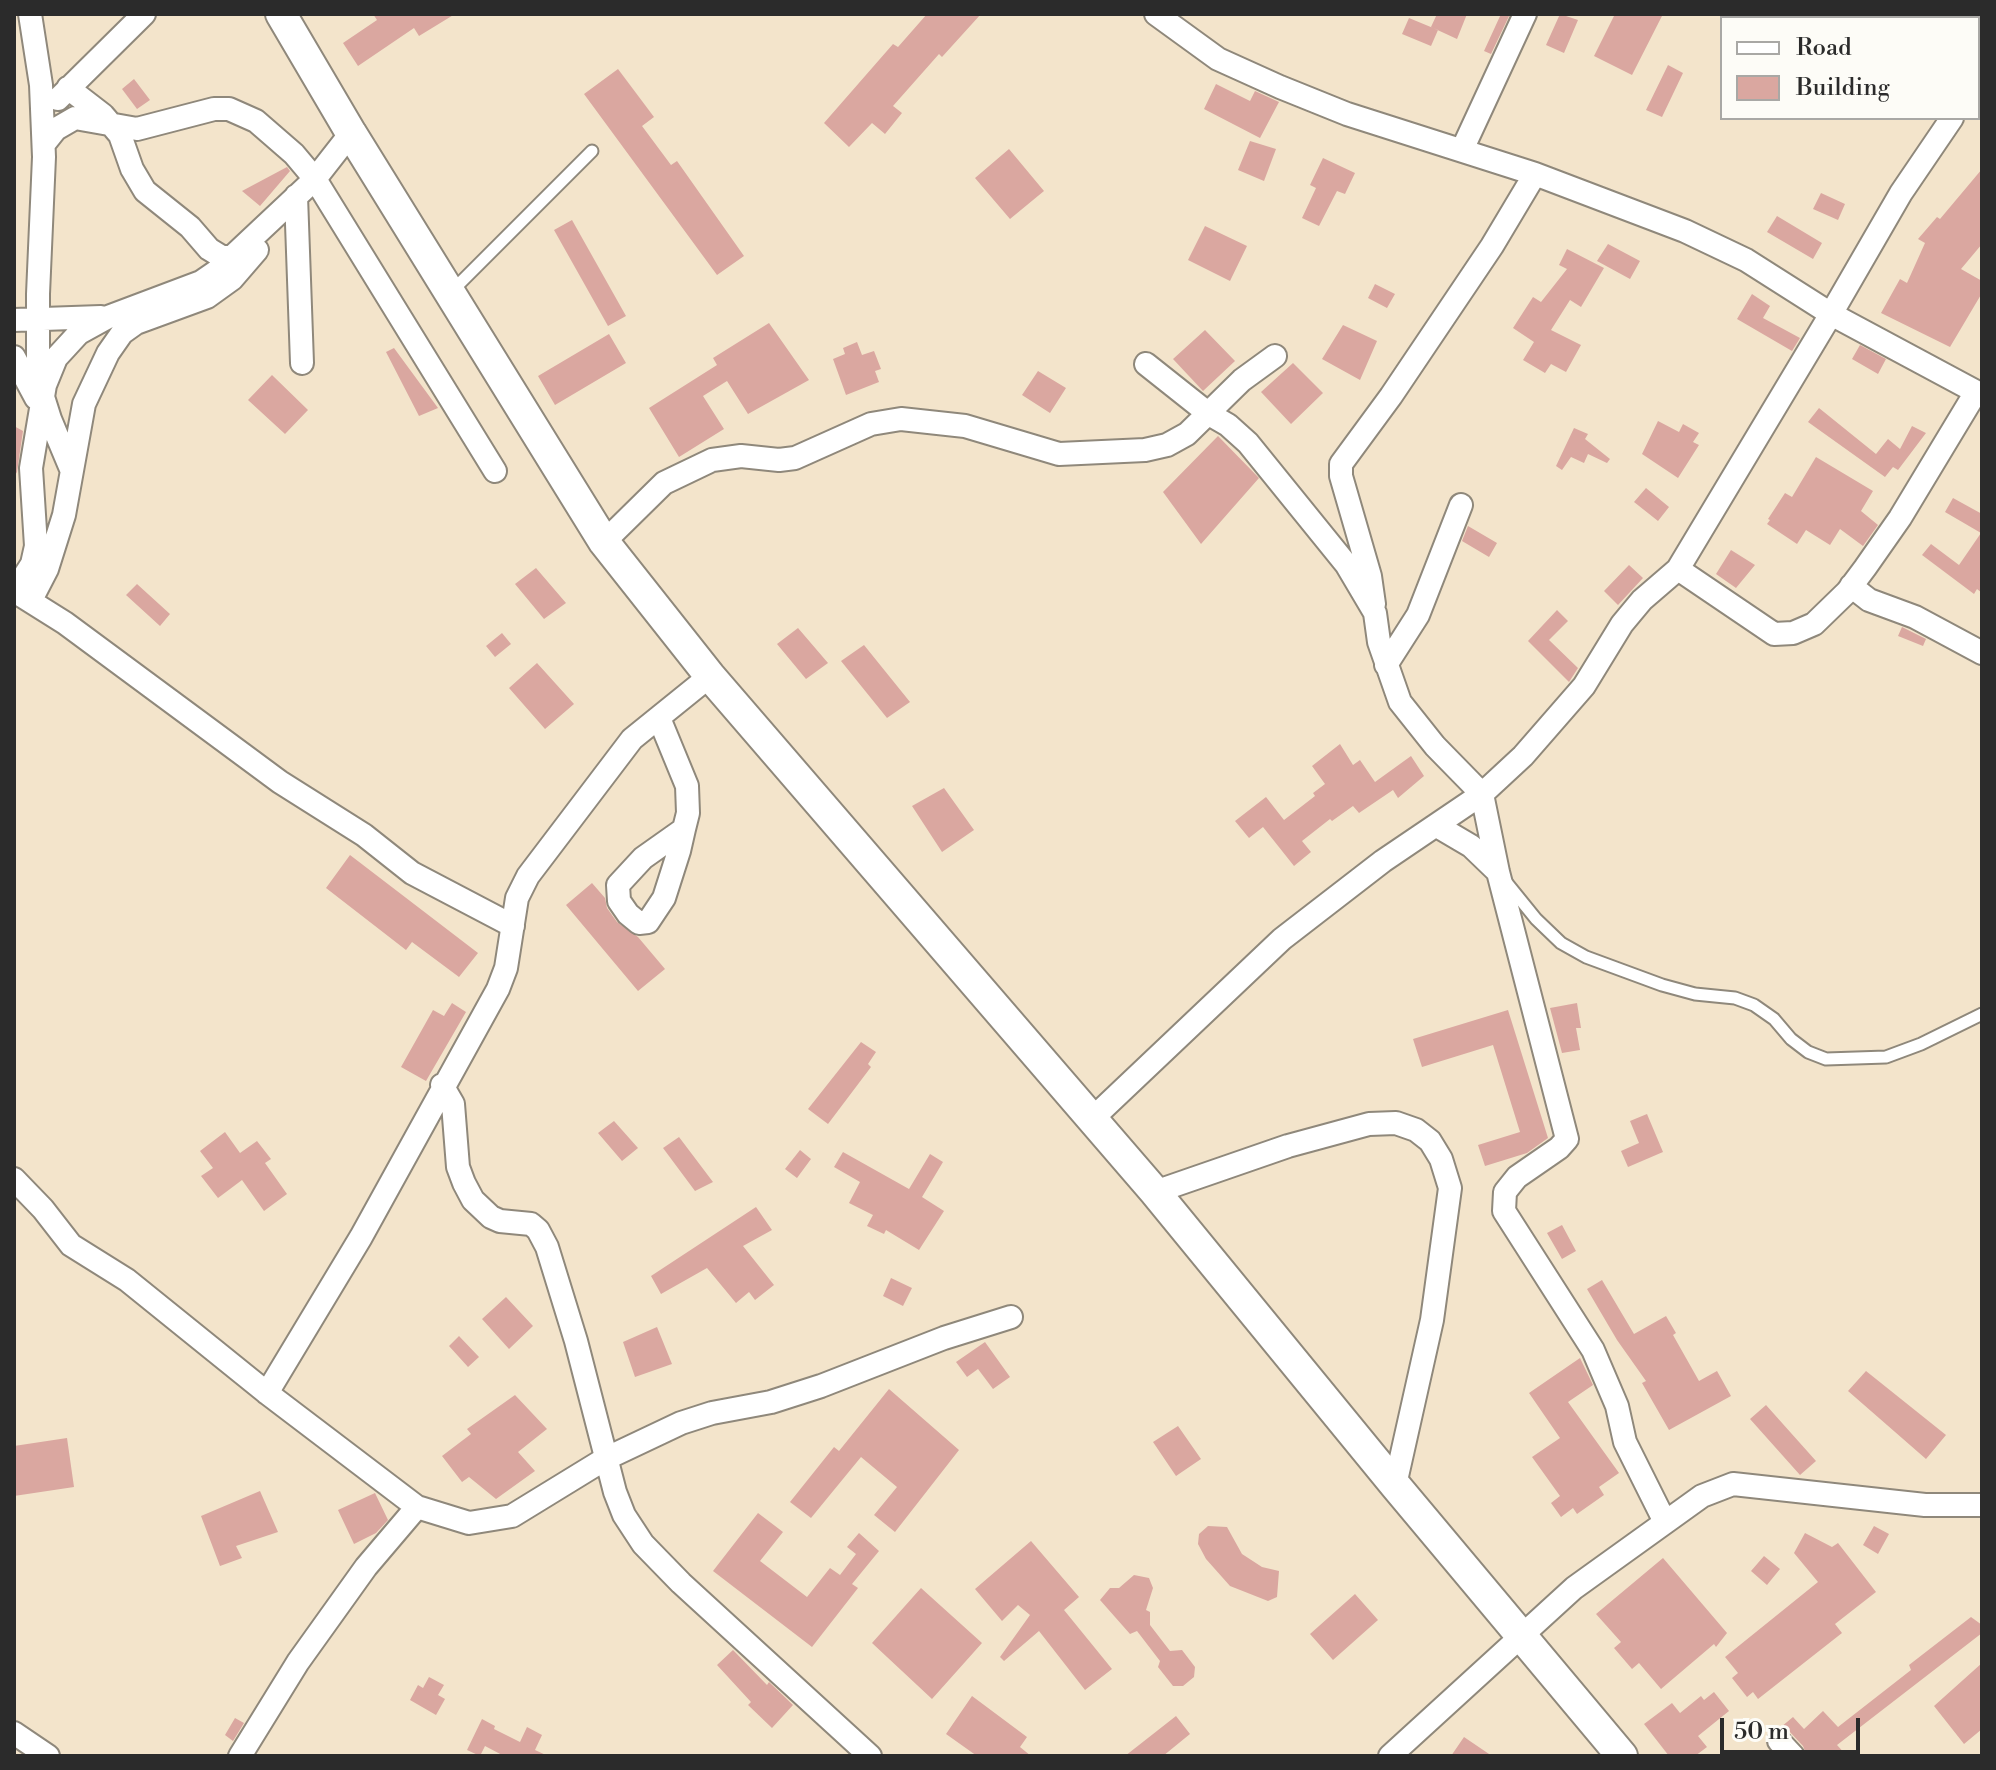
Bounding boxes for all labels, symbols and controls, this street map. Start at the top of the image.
legend [1720,16,1980,120]
text: Road [1796,33,1852,63]
text: Building [1796,73,1890,103]
scale bar [1724,1702,1864,1752]
text: 50 m [1734,1717,1789,1747]

